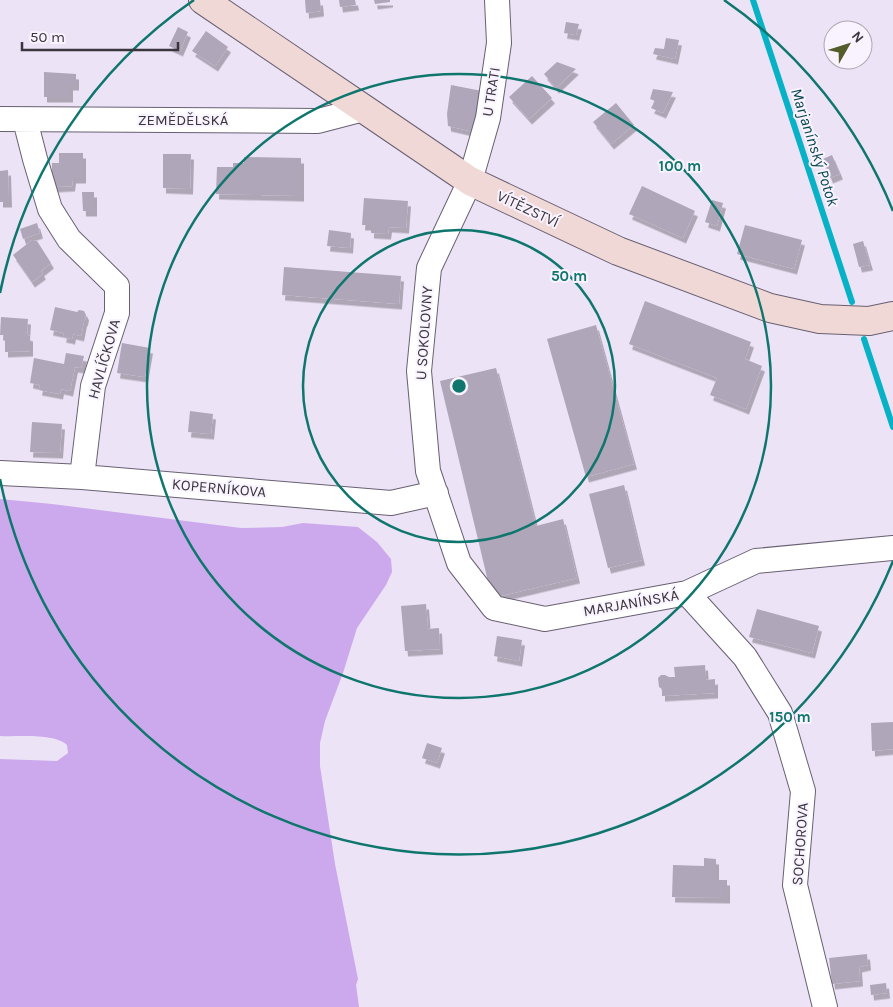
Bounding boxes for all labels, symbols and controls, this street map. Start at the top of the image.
scale bar [22,20,179,52]
north arrow [823,20,873,70]
text: 50 m [30,28,65,46]
text: N [848,28,867,46]
street label: U TRATI [478,66,504,118]
water label: Marjanínský Potok [787,86,843,209]
street label: ZEMĚDĚLSKÁ [138,111,229,129]
text: 100 m [659,157,701,175]
street label: VÍTĚZSTVÍ [494,187,563,232]
text: 50 m [551,267,587,285]
street label: U SOKOLOVNY [412,285,436,381]
street label: HAVLÍČKOVA [84,317,124,401]
centre of rings [450,377,468,395]
street label: KOPERNÍKOVA [171,475,267,501]
street label: MARJANÍNSKÁ [582,586,681,620]
text: 150 m [769,708,811,726]
street label: SOCHOROVA [788,802,812,886]

